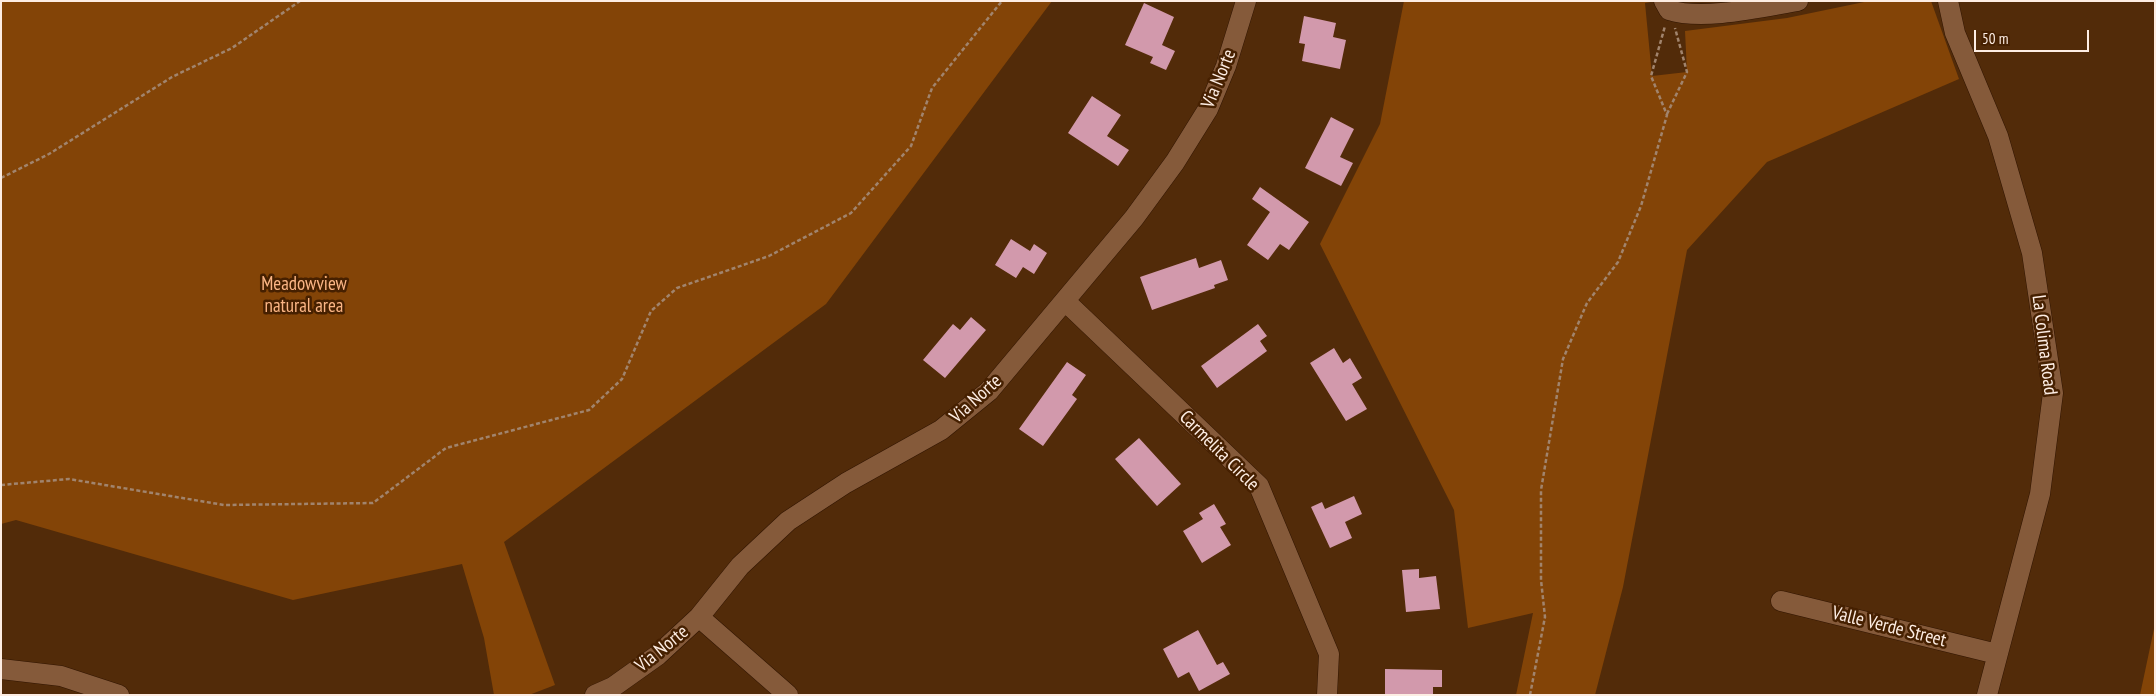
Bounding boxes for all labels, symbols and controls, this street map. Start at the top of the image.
scale bar [1976,20,2091,52]
text: 50 m [1982,29,2008,48]
street label: Via Norte [1197,46,1241,112]
park label: Meadowview natural area [261,274,347,318]
street label: La Colima Road [2027,294,2061,396]
street label: Via Norte [945,370,1007,428]
street label: Carmelita Circle [1174,406,1264,496]
street label: Valle Verde Street [1830,602,1948,652]
street label: Via Norte [631,621,693,677]

